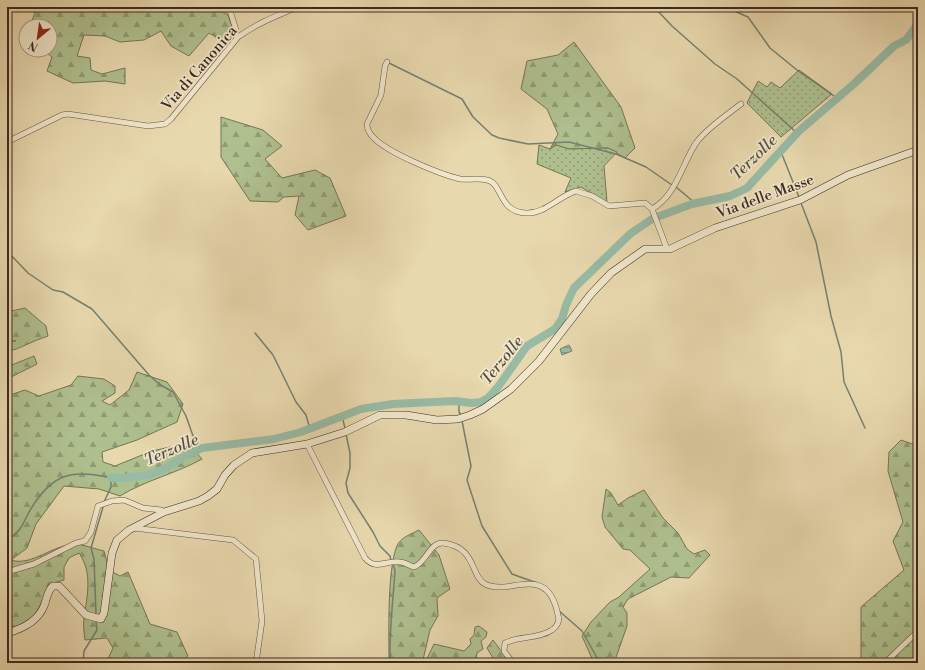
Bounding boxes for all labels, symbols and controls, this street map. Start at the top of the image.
north arrow [18,18,58,58]
street label: Via di Canonica [157,22,242,115]
text: N [26,37,41,54]
water label: Terzolle [726,130,782,185]
street label: Via delle Masse [713,170,817,223]
water label: Terzolle [476,332,528,389]
water label: Terzolle [141,429,202,470]

